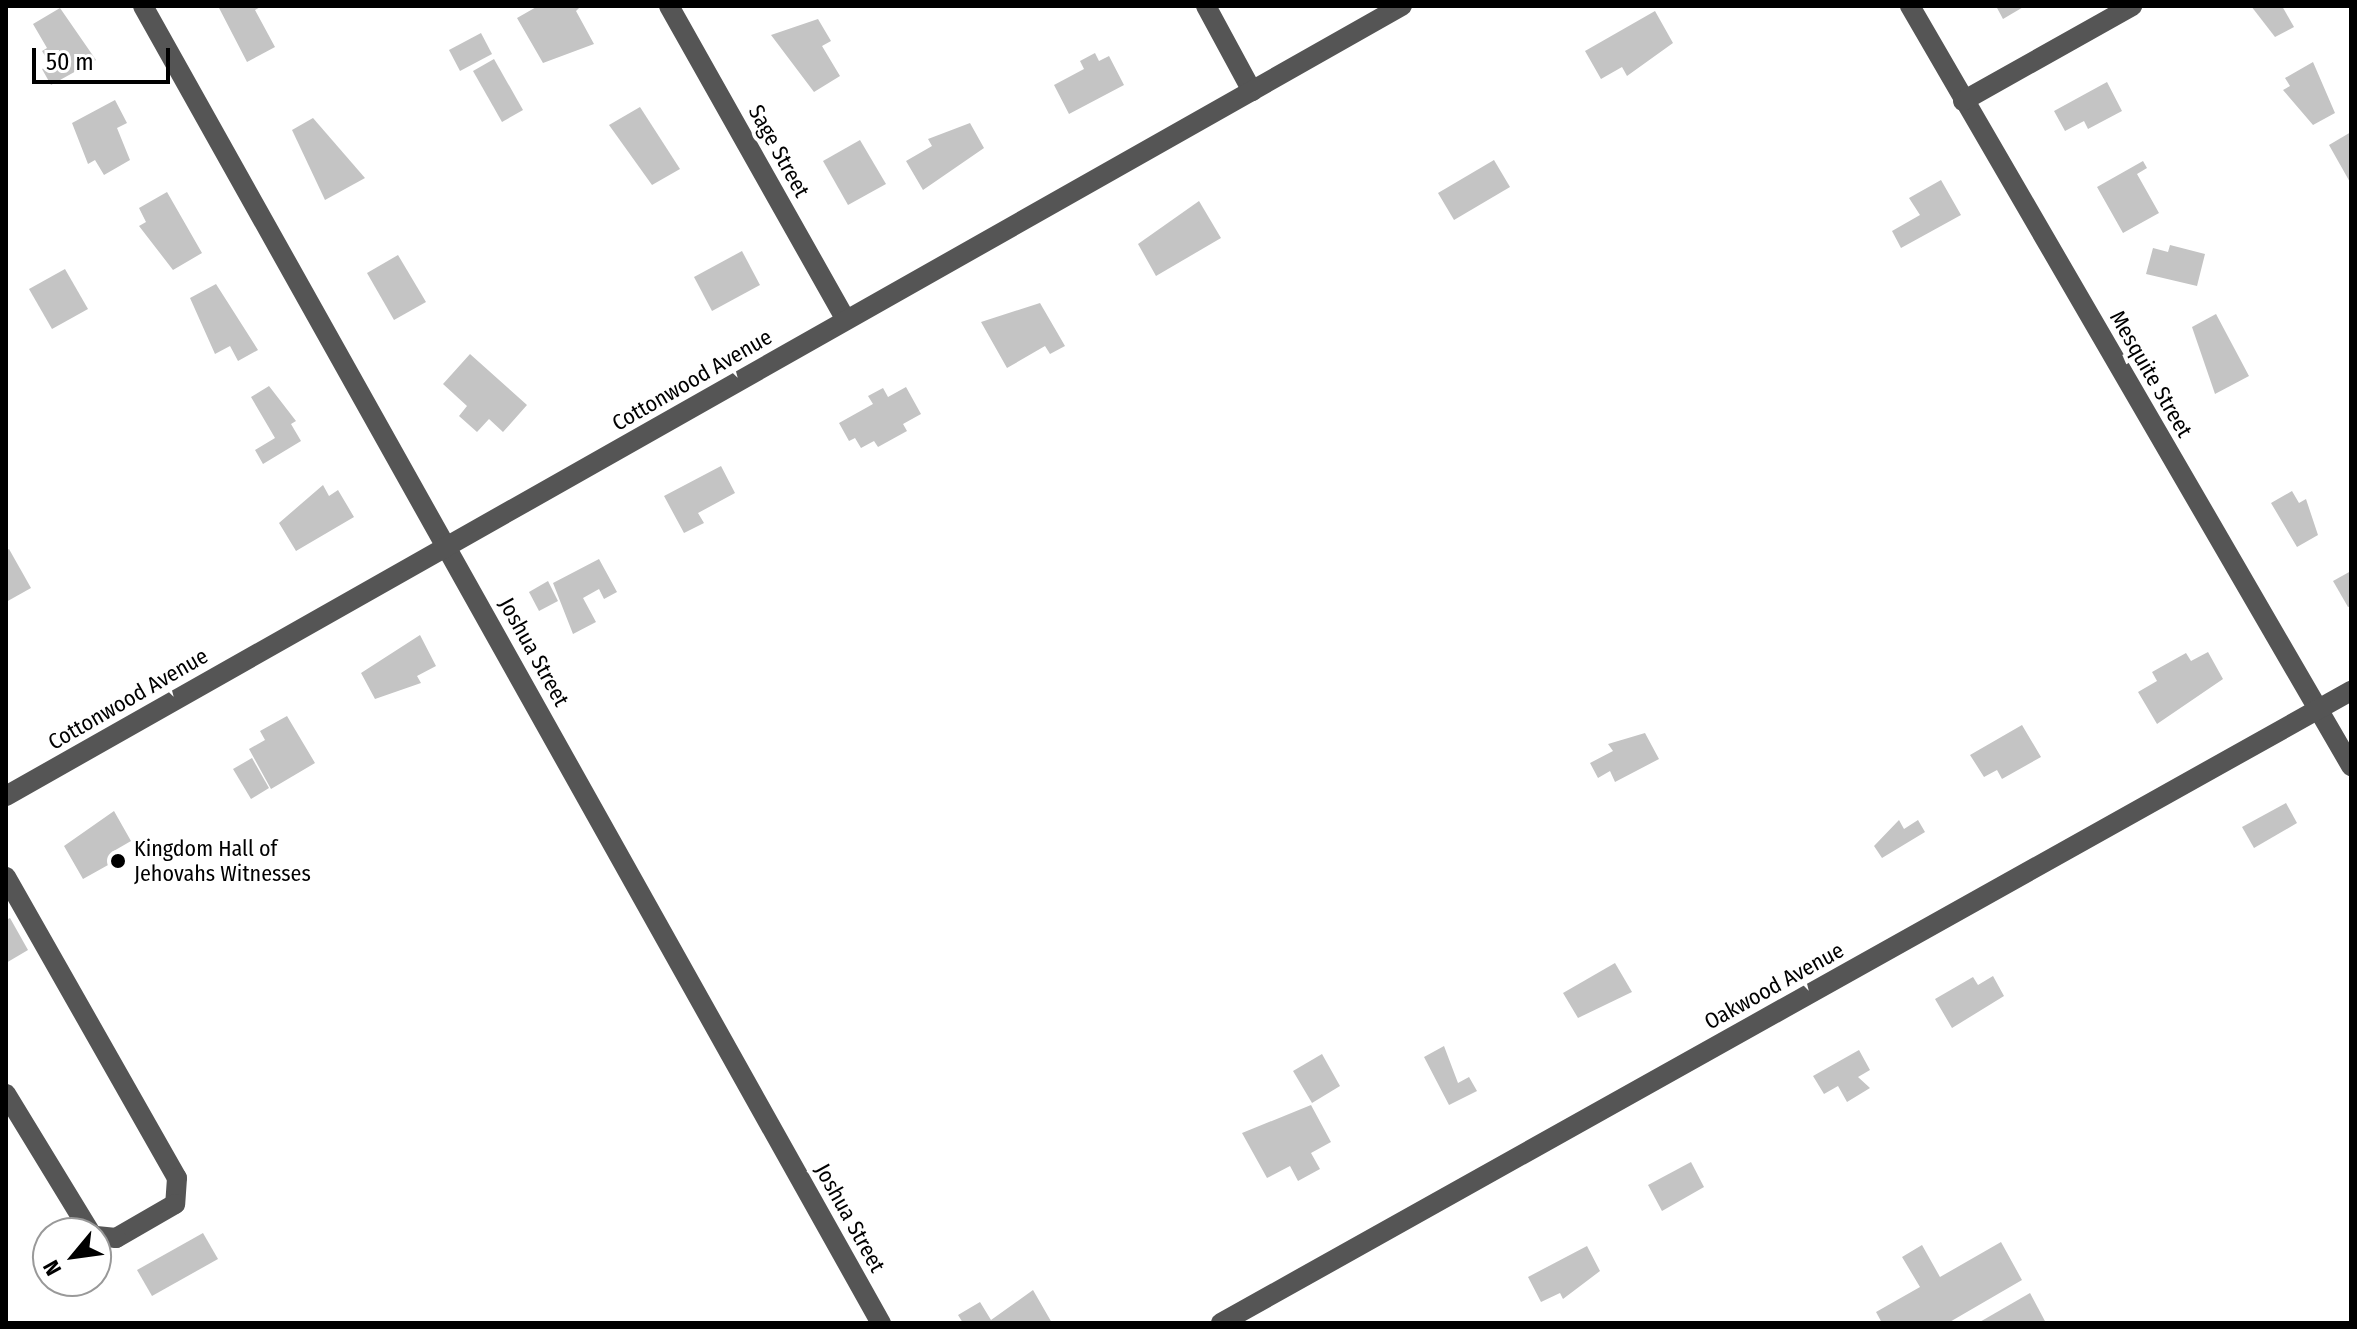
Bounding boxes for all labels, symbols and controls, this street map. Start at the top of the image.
scale bar [36,32,174,82]
text: 50 m [46,48,94,76]
street label: Sage Street [743,100,815,202]
street label: Mesquite Street [2104,306,2198,442]
street label: Cottonwood Avenue [607,324,777,436]
street label: Joshua Street [493,593,575,711]
street label: Cottonwood Avenue [43,643,213,755]
place label: Kingdom Hall of Jehovahs Witnesses [134,835,311,886]
marker: Kingdom Hall of Jehovahs Witnesses [109,852,127,870]
street label: Oakwood Avenue [1700,937,1848,1035]
street label: Joshua Street [809,1159,891,1277]
north arrow [32,1217,112,1297]
text: N [37,1256,67,1280]

